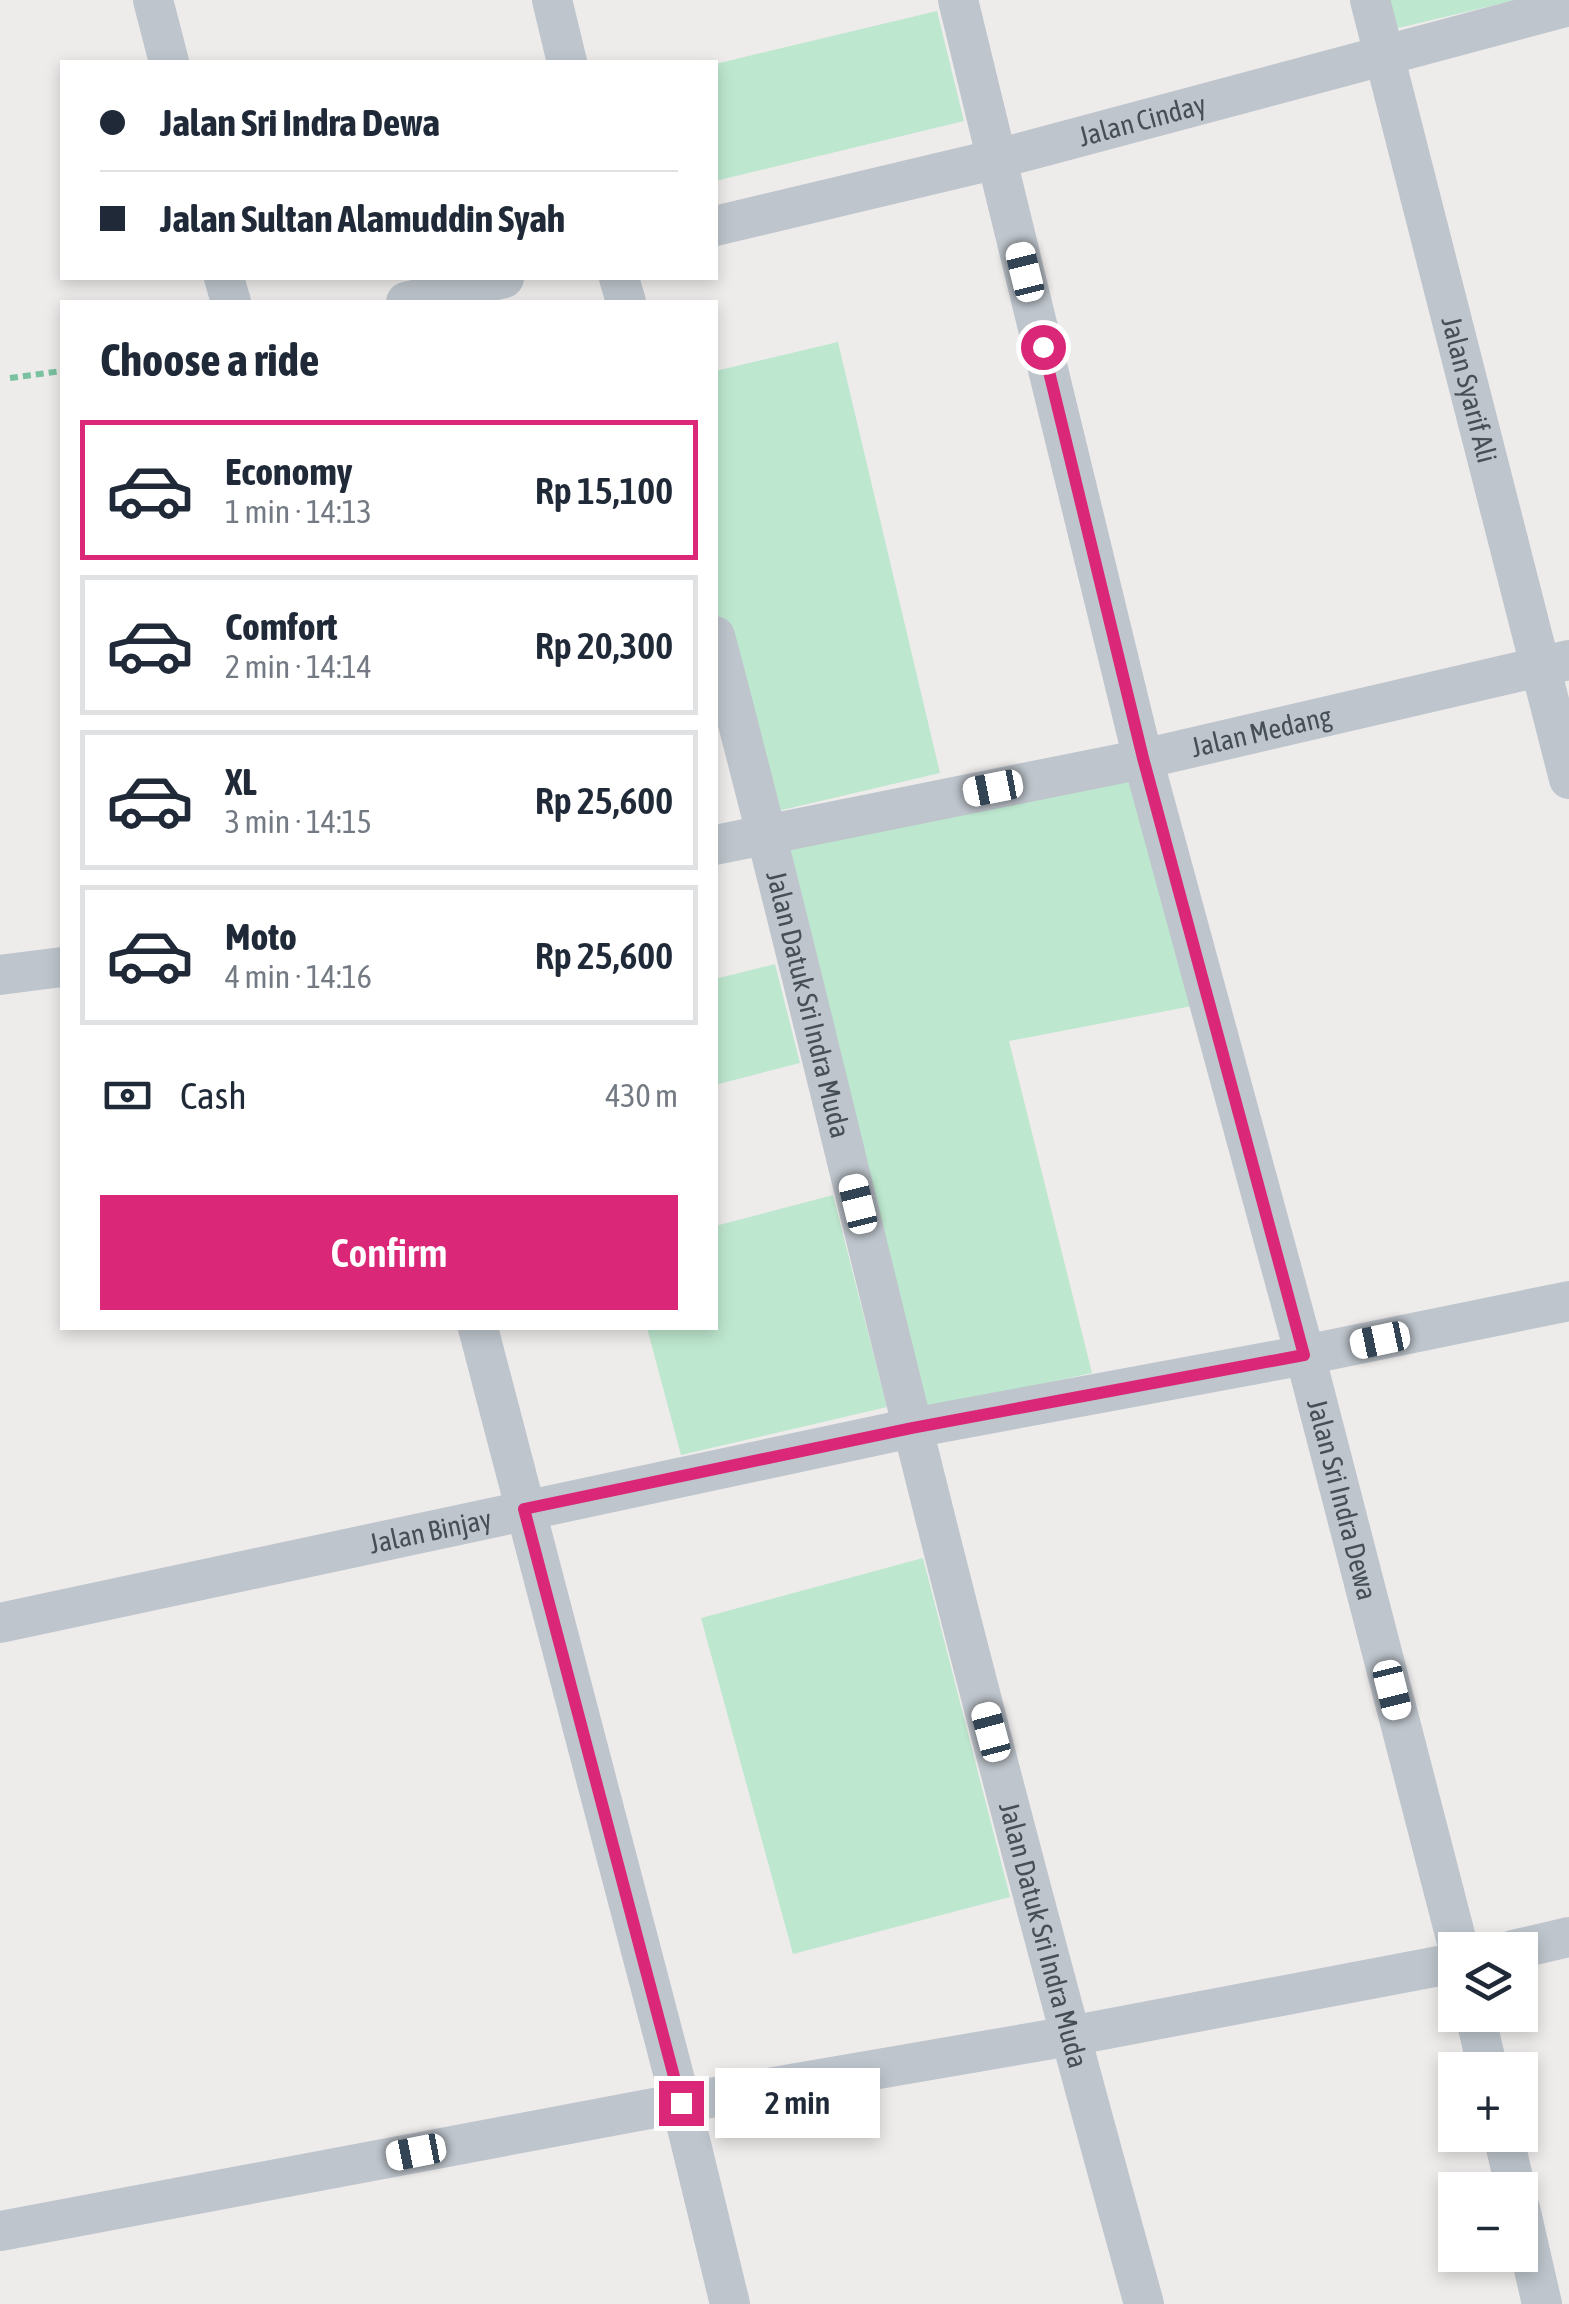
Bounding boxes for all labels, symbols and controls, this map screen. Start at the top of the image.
street label: Jalan Cinday [1075,88,1209,153]
text: Jalan Sri Indra Dewa [160,101,440,144]
text: Jalan Sultan Alamuddin Syah [160,197,565,240]
car [1003,239,1047,305]
street label: Jalan Syarif Ali [1435,313,1504,466]
route start [1021,325,1066,370]
text: Choose a ride [100,334,319,386]
icon: car [105,445,195,535]
text: Economy [225,450,352,493]
text: Rp 15,100 [535,469,673,512]
text: 1 min · 14:13 [225,493,372,530]
icon: car [105,600,195,690]
text: Comfort [225,605,337,648]
text: Rp 20,300 [535,624,673,667]
text: 2 min · 14:14 [225,648,372,685]
street label: Jalan Medang [1188,700,1335,763]
icon: car [105,755,195,845]
text: XL [225,760,257,803]
car [961,768,1025,808]
text: Rp 25,600 [535,779,673,822]
text: 3 min · 14:15 [225,803,372,840]
street label: Jalan Datuk Sri Indra Muda [760,867,857,1141]
icon: car [105,910,195,1000]
text: Moto [225,915,297,958]
text: Rp 25,600 [535,934,673,977]
text: 4 min · 14:16 [225,958,372,995]
icon: cash [100,1068,155,1123]
text: Cash [180,1074,247,1117]
text: 430 m [605,1077,678,1114]
car [836,1171,880,1237]
button: Confirm [100,1195,678,1310]
car [1348,1319,1412,1361]
street label: Jalan Sri Indra Dewa [1301,1395,1384,1603]
street label: Jalan Binjay [366,1502,494,1560]
car [1370,1657,1414,1723]
car [969,1699,1013,1765]
street label: Jalan Datuk Sri Indra Muda [993,1799,1095,2072]
map controls [1438,1932,1538,2272]
button: layers [1438,1932,1538,2032]
button: + [1438,2052,1538,2152]
callout: 2 min [716,2068,881,2138]
route end [659,2081,704,2126]
text: 2 min [765,2084,830,2121]
car [384,2132,448,2172]
button: − [1438,2172,1538,2272]

